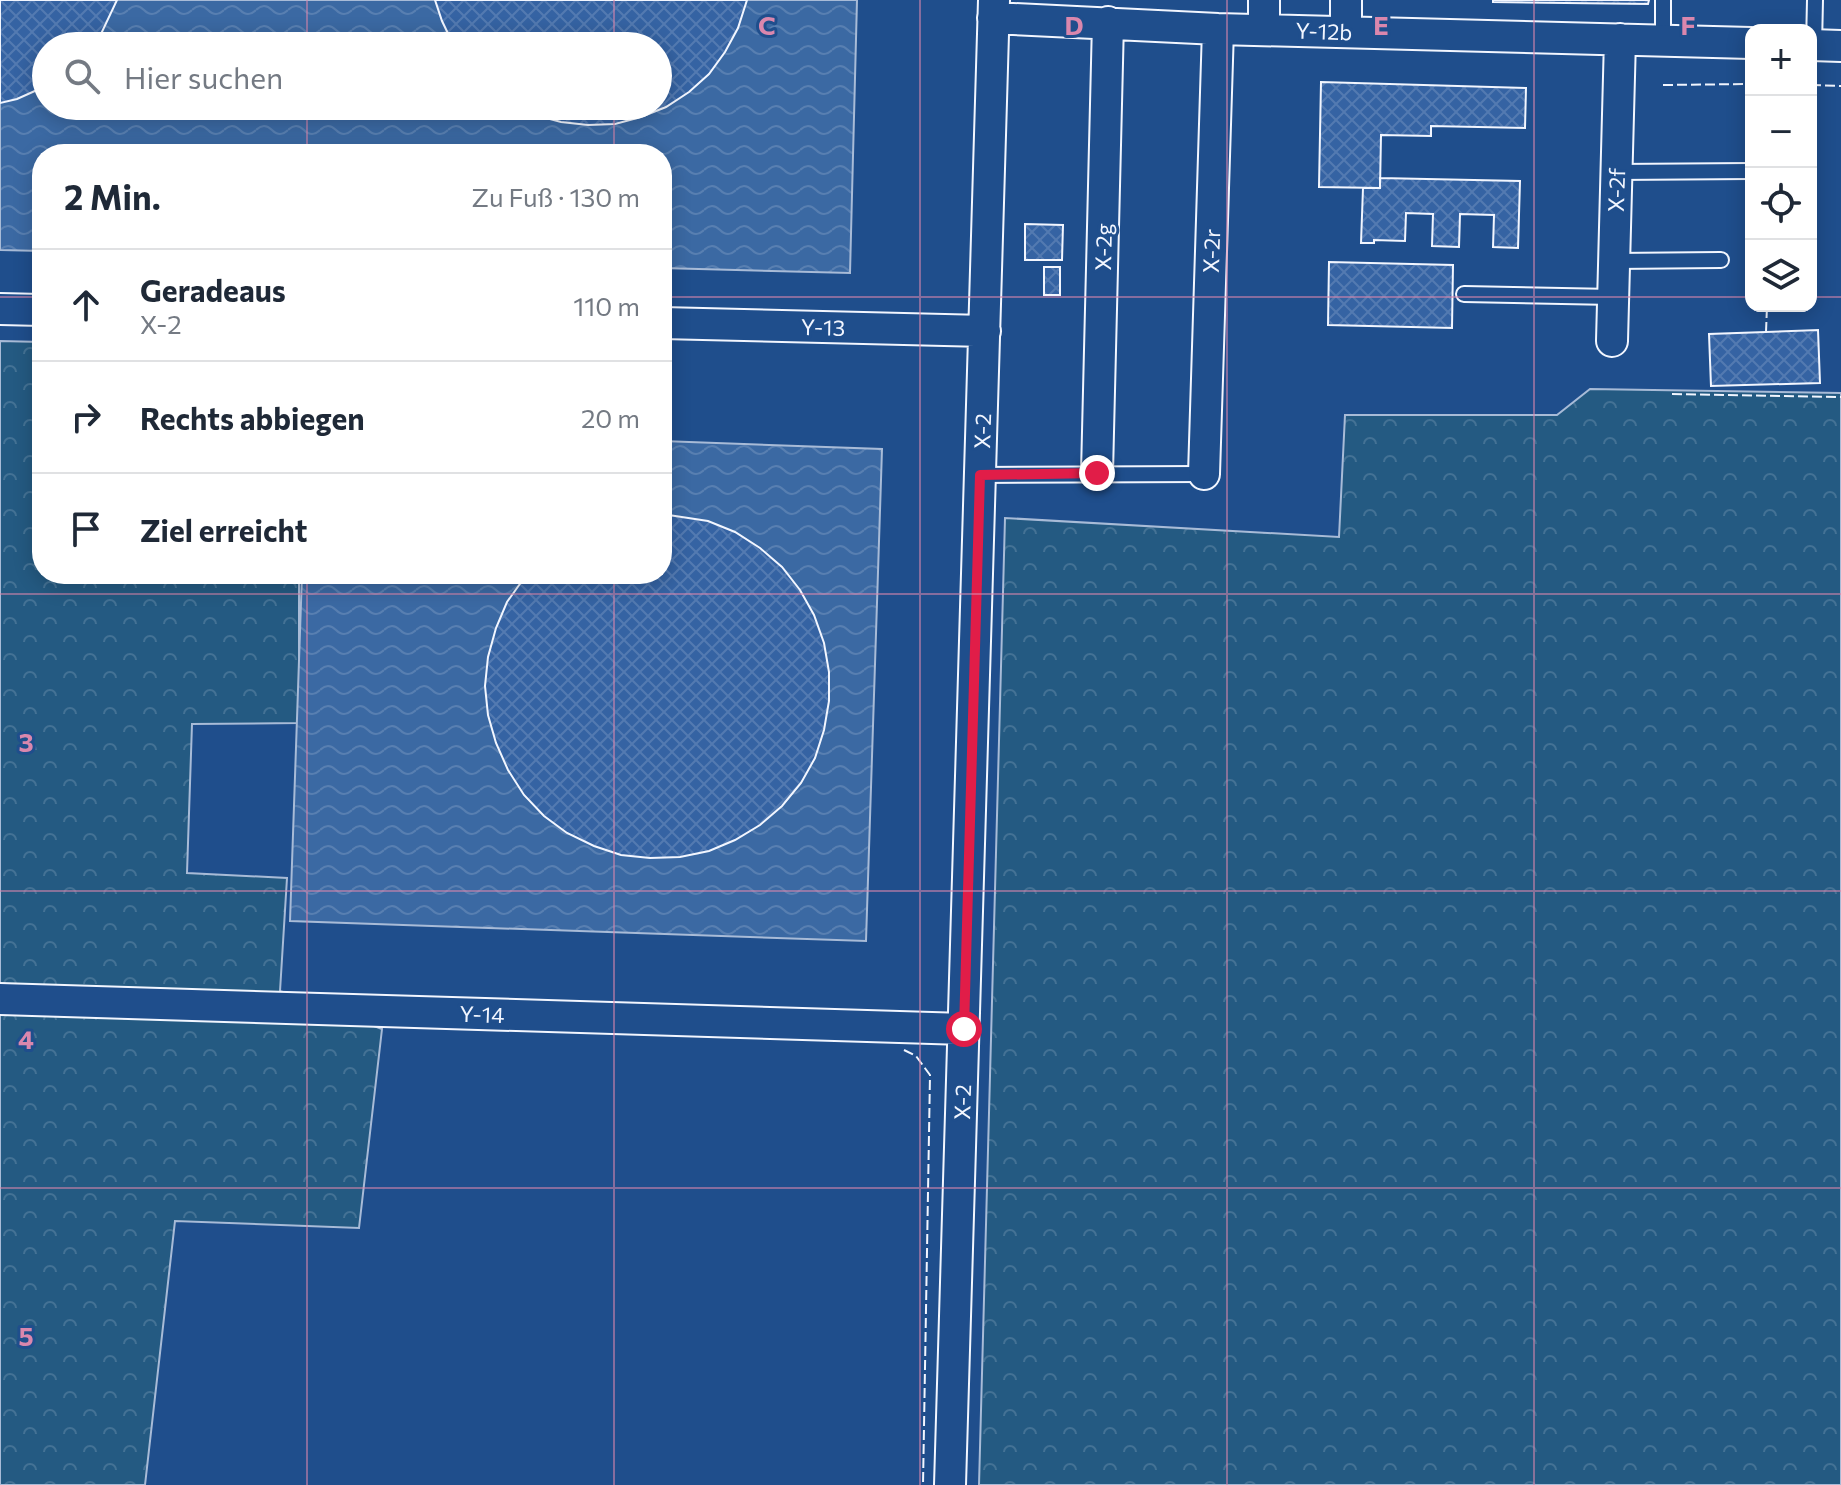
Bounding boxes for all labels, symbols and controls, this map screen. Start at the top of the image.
text: C [758,9,776,40]
text: D [1064,9,1084,40]
text: E [1373,9,1389,40]
text: F [1680,9,1696,40]
street label: Y-12b [1295,17,1353,45]
map controls [1745,24,1817,312]
button: + [1745,24,1817,96]
search box [32,32,672,120]
icon: search [60,54,104,98]
text: Hier suchen [124,58,283,95]
button: − [1745,96,1817,168]
street label: X-2f [1602,167,1630,212]
button: locate [1745,168,1817,240]
text: 2 Min. [64,175,161,217]
text: Zu Fuß · 130 m [472,181,640,212]
street label: X-2g [1089,223,1117,271]
street label: X-2r [1197,228,1225,273]
button: layers [1745,240,1817,312]
text: Geradeaus [140,271,286,308]
icon: ahead [64,283,108,327]
text: 110 m [573,290,640,321]
text: X-2 [140,308,182,339]
street label: Y-13 [801,313,845,341]
icon: right [64,395,108,439]
text: Rechts abbiegen [140,399,365,436]
text: 20 m [581,402,640,433]
street label: X-2 [968,413,996,449]
route end [1079,455,1115,491]
icon: arrive [64,507,108,551]
text: Ziel erreicht [140,511,308,548]
text: 3 [18,726,34,757]
street label: Y-14 [459,1000,505,1028]
route start [946,1011,982,1047]
text: 4 [18,1023,34,1054]
street label: X-2 [948,1084,976,1120]
text: 5 [18,1320,34,1351]

